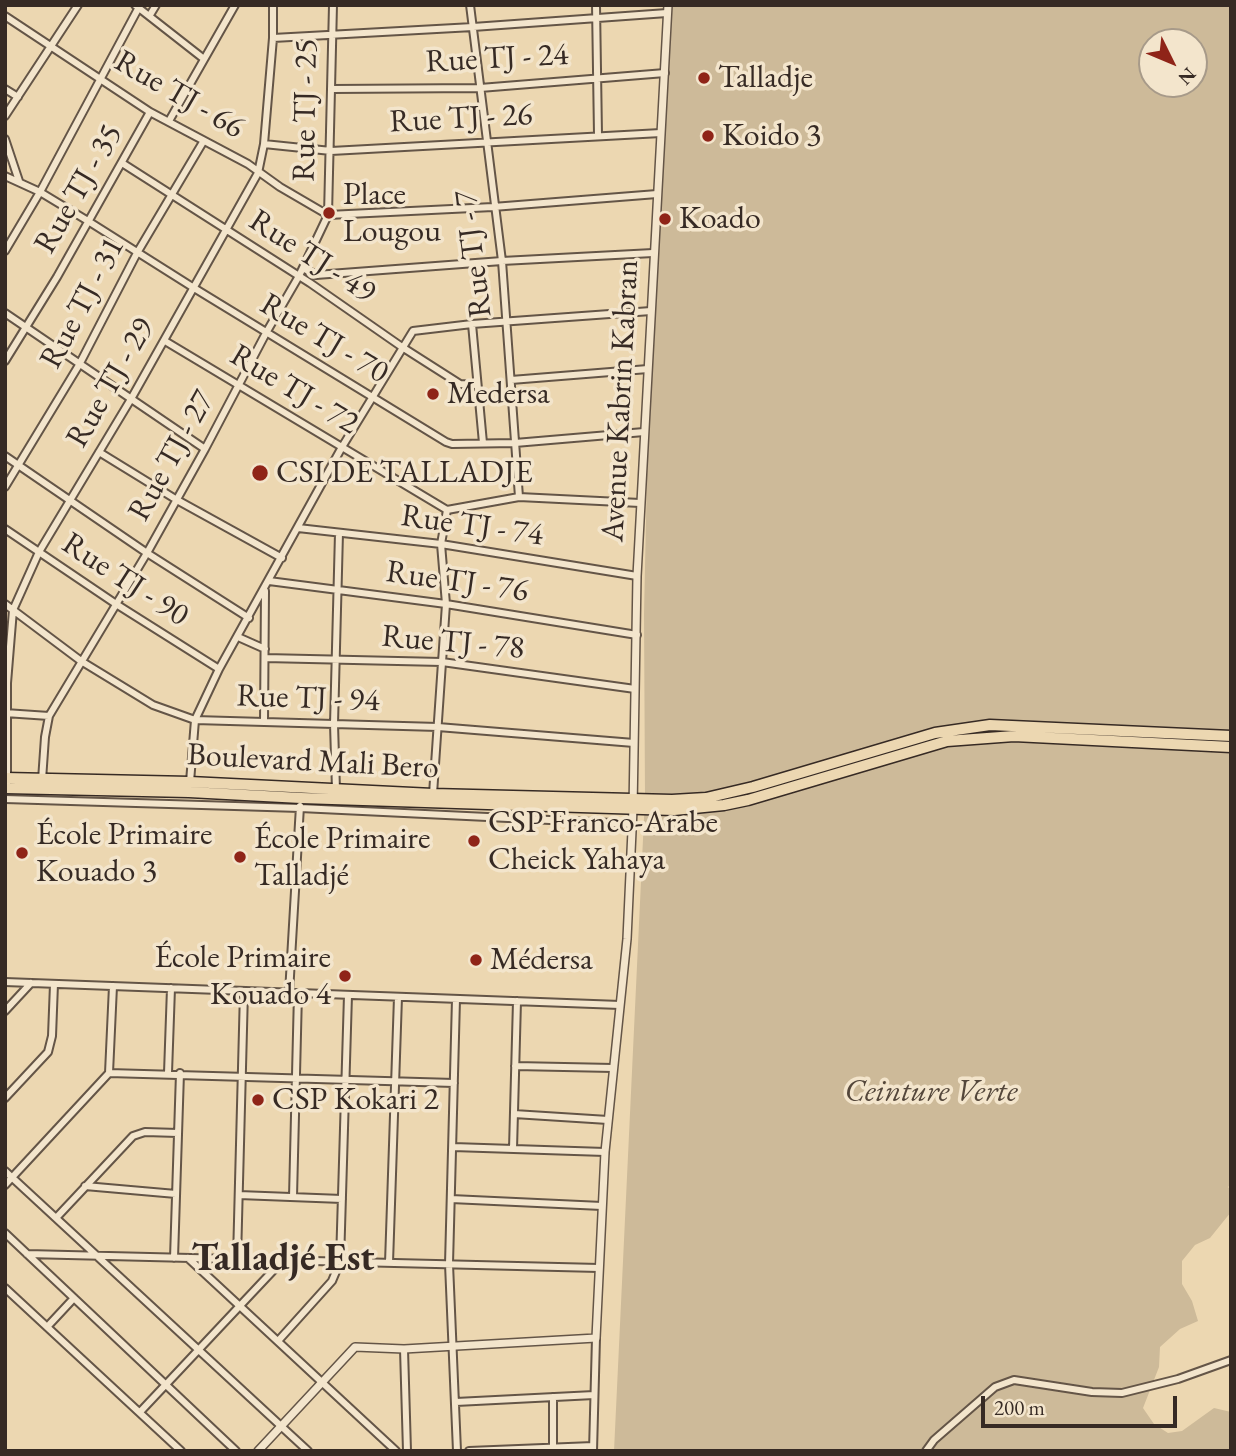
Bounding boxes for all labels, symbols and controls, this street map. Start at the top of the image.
north arrow [1138,28,1208,98]
street label: Rue TJ - 24 [425,36,569,82]
street label: Rue TJ - 25 [286,38,326,182]
street label: Rue TJ - 66 [107,43,251,147]
place label: Talladje [718,59,813,97]
text: N [1173,62,1202,90]
marker: Talladje [696,70,712,86]
street label: Rue TJ - 26 [389,96,533,142]
street label: Rue TJ - 35 [27,117,131,261]
place label: Koido 3 [722,117,821,155]
marker: Koido 3 [700,128,716,144]
place label: Place Lougou [343,176,441,251]
street label: Rue TJ - 7 [447,188,501,320]
place label: Koado [679,200,761,238]
street label: Rue TJ - 49 [242,202,382,312]
marker: Place Lougou [321,205,337,221]
marker: Koado [657,211,673,227]
street label: Rue TJ - 31 [32,231,134,375]
street label: Avenue Kabrin Kabran [594,259,648,543]
street label: Rue TJ - 70 [253,286,395,392]
street label: Rue TJ - 29 [59,311,163,455]
street label: Rue TJ - 72 [223,337,365,443]
place label: Medersa [447,375,550,413]
street label: Rue TJ - 27 [121,384,223,528]
marker: Medersa [425,386,441,402]
place label: CSI DE TALLADJE [276,454,533,492]
marker: CSI DE TALLADJE [250,463,270,483]
street label: Rue TJ - 74 [398,497,546,555]
street label: Rue TJ - 90 [55,525,195,635]
street label: Rue TJ - 76 [383,553,531,611]
street label: Rue TJ - 78 [380,618,526,668]
street label: Rue TJ - 94 [236,677,380,721]
street label: Boulevard Mali Bero [186,736,440,788]
place label: CSP Franco-Arabe Cheick Yahaya [488,804,718,879]
place label: École Primaire Kouado 3 [36,816,212,891]
place label: École Primaire Talladjé [254,820,430,895]
marker: CSP Franco-Arabe Cheick Yahaya [466,833,482,849]
marker: École Primaire Kouado 3 [14,845,30,861]
marker: École Primaire Talladjé [232,849,248,865]
place label: École Primaire Kouado 4 [155,939,331,1014]
place label: Médersa [490,941,593,979]
marker: Médersa [468,952,484,968]
marker: École Primaire Kouado 4 [337,968,353,984]
park label: Ceinture Verte [844,1073,1018,1111]
place label: CSP Kokari 2 [272,1081,439,1119]
marker: CSP Kokari 2 [250,1092,266,1108]
district label: Talladjé Est [191,1237,375,1283]
scale bar [984,1382,1180,1426]
text: 200 m [994,1394,1045,1421]

